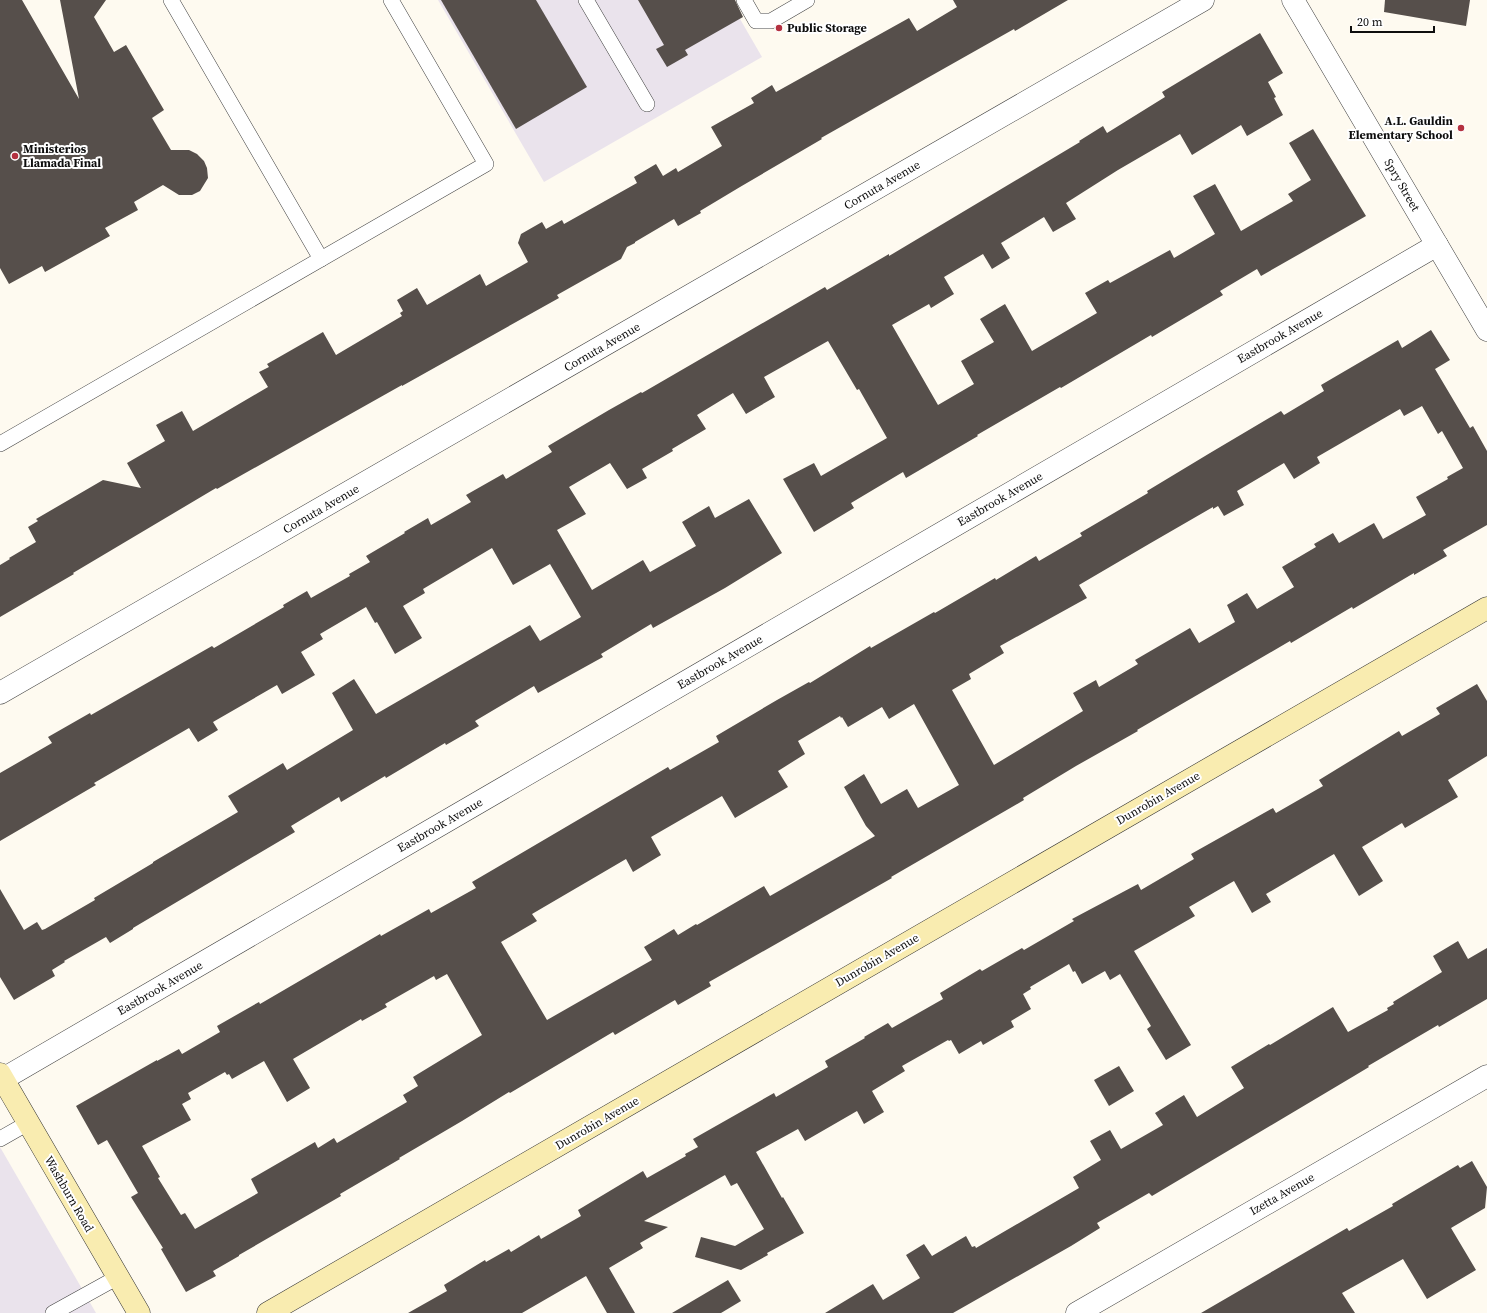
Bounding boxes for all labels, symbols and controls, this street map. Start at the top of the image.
scale bar [1351,8,1434,34]
text: 20 m [1357,14,1383,30]
place label: Public Storage [787,20,867,36]
marker: Public Storage [774,23,784,33]
place label: A.L. Gauldin Elementary School [1349,113,1454,143]
marker: A.L. Gauldin Elementary School [1456,123,1466,133]
place label: Ministerios Llamada Final [23,141,101,171]
marker: Ministerios Llamada Final [10,151,20,161]
street label: Spry Street [1381,156,1424,214]
street label: Cornuta Avenue [841,157,923,213]
street label: Eastbrook Avenue [1234,305,1326,367]
street label: Cornuta Avenue [561,319,643,375]
street label: Eastbrook Avenue [954,468,1046,530]
street label: Cornuta Avenue [280,481,362,537]
street label: Eastbrook Avenue [674,631,766,693]
street label: Dunrobin Avenue [1113,768,1203,828]
street label: Eastbrook Avenue [394,794,486,856]
street label: Dunrobin Avenue [832,930,922,990]
street label: Eastbrook Avenue [114,957,206,1019]
street label: Dunrobin Avenue [552,1093,642,1153]
street label: Washburn Road [41,1153,97,1235]
street label: Izetta Avenue [1247,1169,1317,1219]

